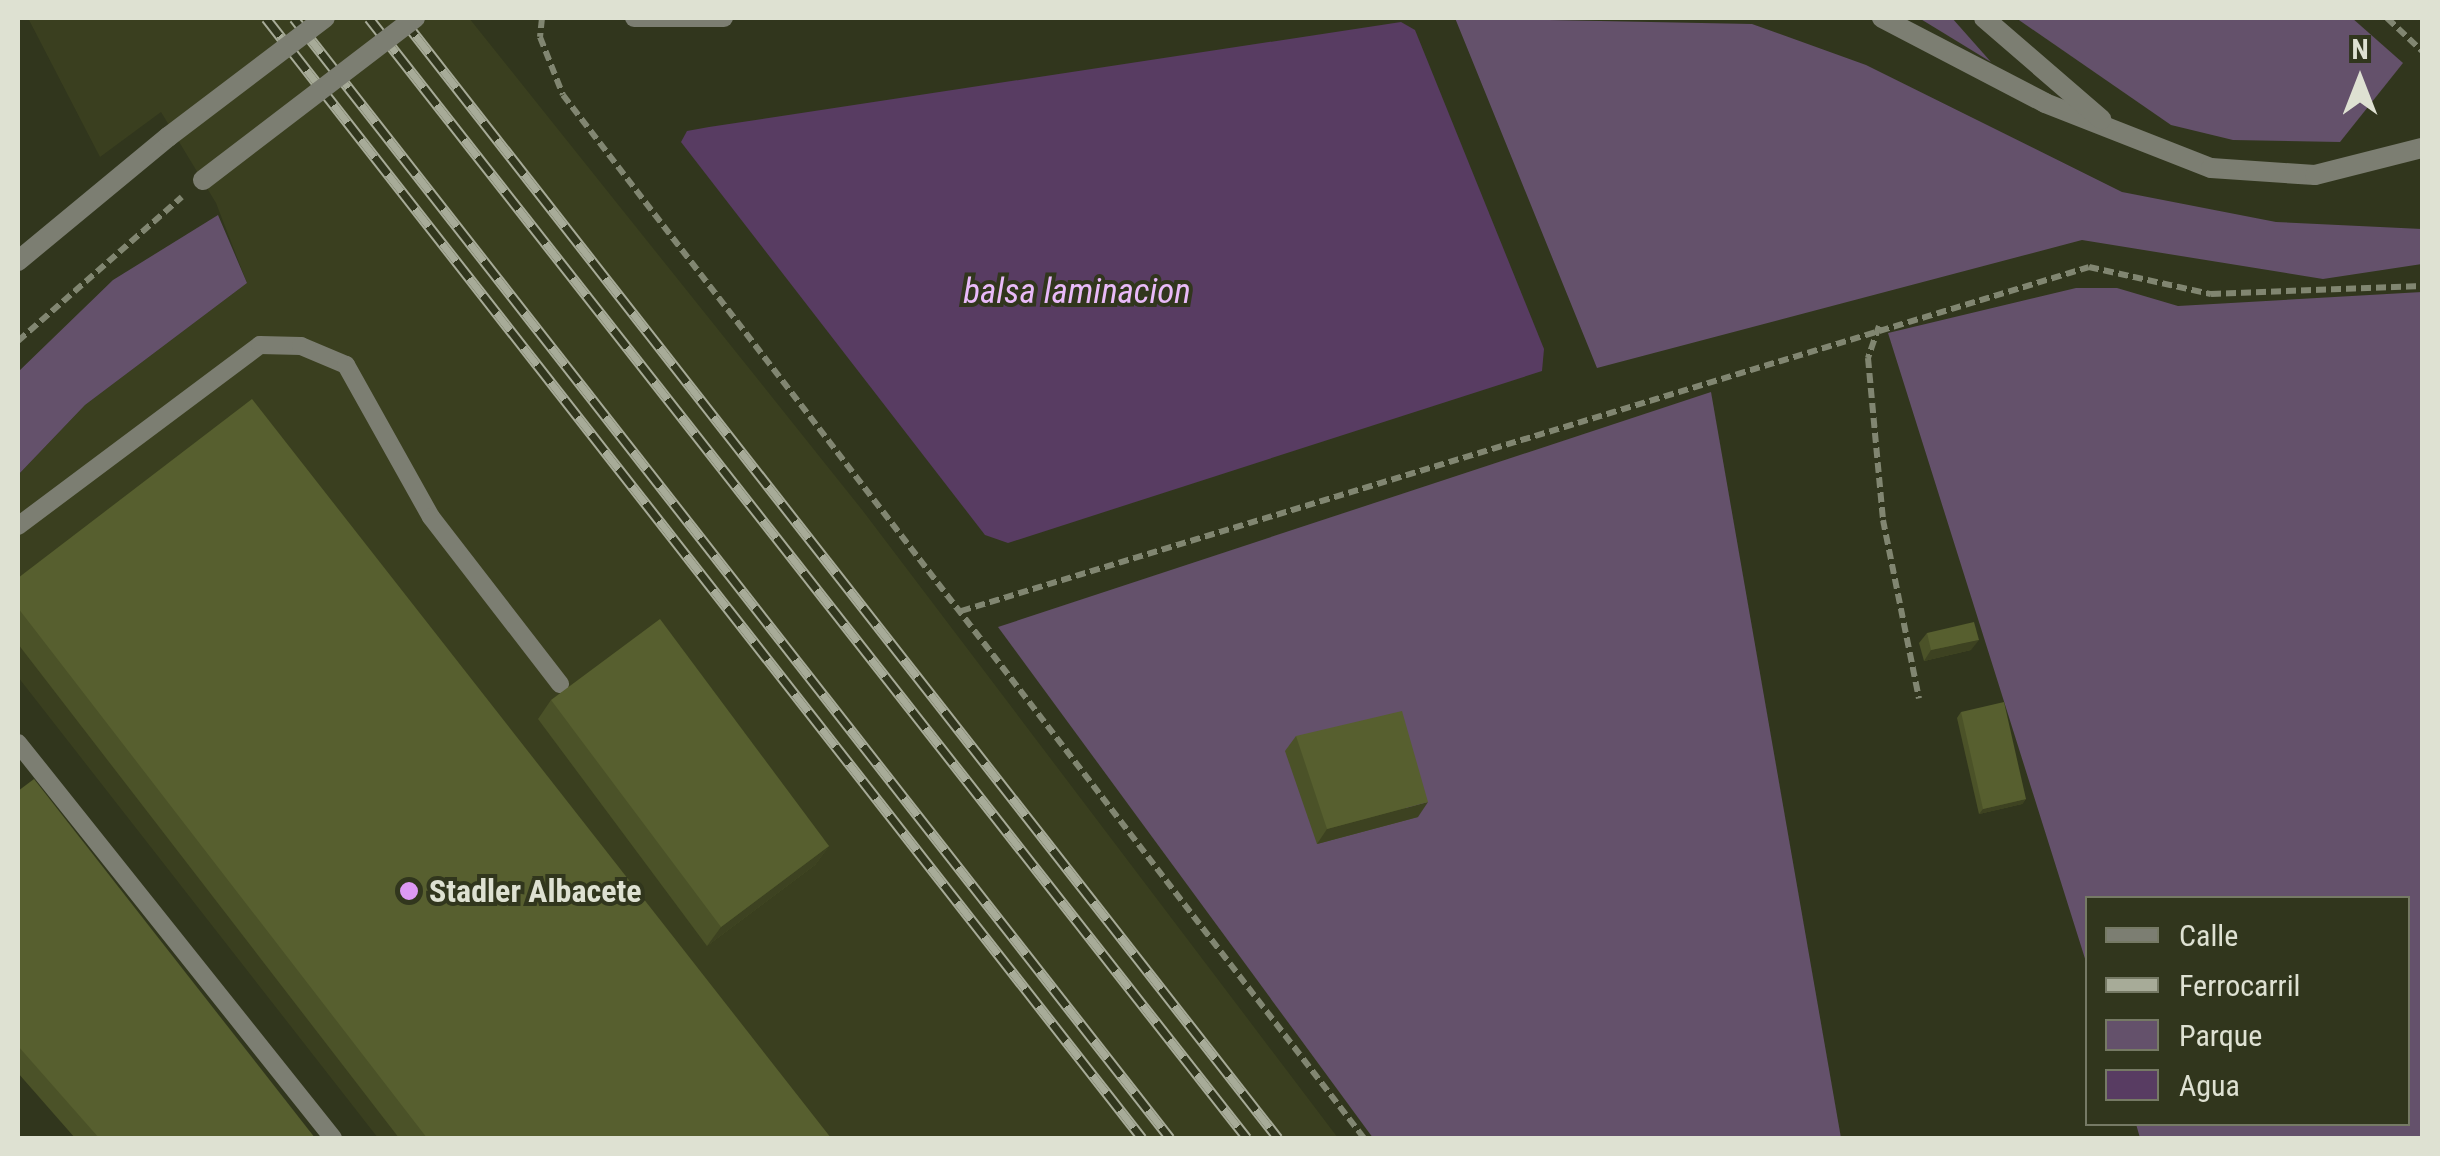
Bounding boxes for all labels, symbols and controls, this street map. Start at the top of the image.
north arrow [2310,30,2410,130]
text: N [2351,33,2369,66]
water label: balsa laminacion [963,271,1191,313]
place label: Stadler Albacete [429,872,642,910]
marker: Stadler Albacete [398,880,420,902]
legend [2085,896,2410,1126]
text: Calle [2179,918,2238,953]
text: Ferrocarril [2179,968,2301,1003]
text: Parque [2179,1018,2262,1053]
text: Agua [2179,1068,2240,1103]

